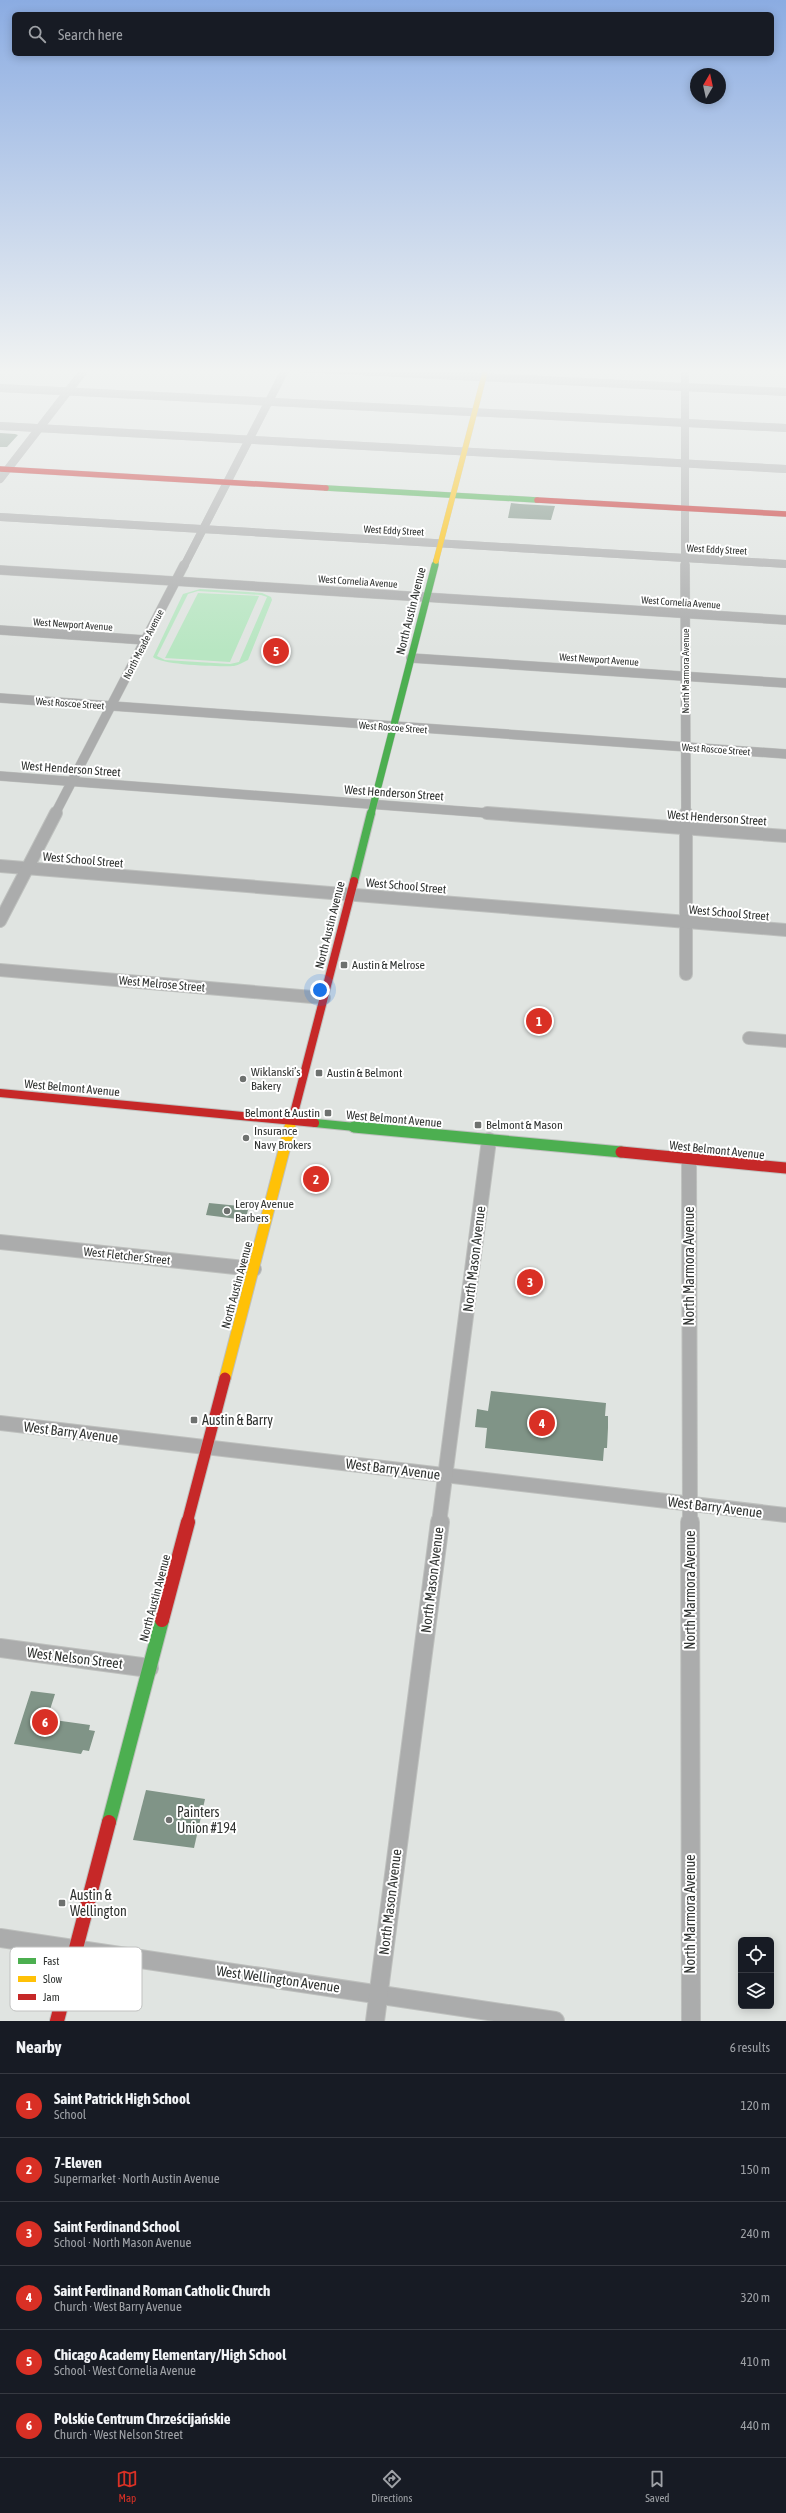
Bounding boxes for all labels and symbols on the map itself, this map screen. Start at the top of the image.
north arrow [690,68,726,104]
street label: West Eddy Street [364,523,425,538]
street label: West Eddy Street [687,542,748,557]
street label: North Austin Avenue [393,566,429,656]
street label: West Cornelia Avenue [318,573,398,590]
street label: West Cornelia Avenue [641,594,721,611]
street label: North Meade Avenue [121,607,166,681]
street label: West Newport Avenue [33,616,114,633]
street label: North Marmora Avenue [680,628,691,714]
pin: 5 [263,636,289,666]
street label: West Newport Avenue [559,651,640,668]
street label: West Roscoe Street [35,696,105,711]
street label: West Roscoe Street [358,720,428,735]
street label: West Roscoe Street [681,742,751,757]
street label: West Henderson Street [21,759,122,779]
street label: West Henderson Street [344,783,445,803]
street label: West Henderson Street [667,808,768,828]
street label: West School Street [42,850,124,871]
street label: West School Street [365,876,447,897]
street label: North Austin Avenue [312,880,348,970]
street label: West School Street [688,903,770,924]
place label: Austin & Melrose [352,958,425,972]
marker: Austin & Melrose [339,960,349,970]
street label: West Melrose Street [118,973,206,995]
your location [310,980,330,1000]
pin: 1 [526,1006,552,1036]
place label: Wiklanski’s Bakery [251,1065,301,1093]
place label: Austin & Belmont [327,1066,403,1080]
marker: Austin & Belmont [314,1068,324,1078]
marker: Wiklanski’s Bakery [238,1074,248,1084]
street label: West Belmont Avenue [24,1077,120,1099]
place label: Belmont & Austin [245,1106,320,1120]
marker: Belmont & Austin [323,1108,333,1118]
street label: West Belmont Avenue [346,1108,442,1130]
place label: Belmont & Mason [486,1118,563,1132]
marker: Belmont & Mason [473,1120,483,1130]
place label: Insurance Navy Brokers [254,1124,311,1152]
marker: Insurance Navy Brokers [241,1133,251,1143]
street label: West Belmont Avenue [669,1138,765,1162]
pin: 2 [303,1164,329,1194]
place label: Leroy Avenue Barbers [235,1197,294,1225]
street label: North Mason Avenue [460,1205,488,1313]
marker: Leroy Avenue Barbers [222,1206,232,1216]
street label: North Marmora Avenue [681,1206,697,1326]
street label: North Austin Avenue [219,1240,255,1330]
street label: West Fletcher Street [83,1244,172,1268]
pin: 3 [517,1267,543,1297]
pin: 4 [529,1408,555,1438]
place label: Austin & Barry [202,1412,273,1428]
marker: Austin & Barry [189,1415,199,1425]
street label: West Barry Avenue [23,1418,119,1446]
street label: West Barry Avenue [345,1455,441,1483]
street label: West Barry Avenue [667,1493,763,1521]
street label: North Mason Avenue [418,1526,446,1634]
street label: North Marmora Avenue [682,1530,698,1650]
street label: North Austin Avenue [137,1553,173,1643]
street label: West Nelson Street [26,1644,124,1672]
pin: 6 [32,1707,58,1737]
place label: Painters Union #194 [177,1804,237,1836]
marker: Painters Union #194 [164,1815,174,1825]
street label: North Mason Avenue [376,1848,404,1956]
street label: North Marmora Avenue [682,1854,698,1974]
place label: Austin & Wellington [70,1887,127,1919]
marker: Austin & Wellington [57,1898,67,1908]
legend [10,1947,142,2011]
text: Fast [43,1955,59,1967]
street label: West Wellington Avenue [215,1962,341,1996]
text: Slow [43,1973,62,1985]
text: Jam [43,1991,60,2003]

